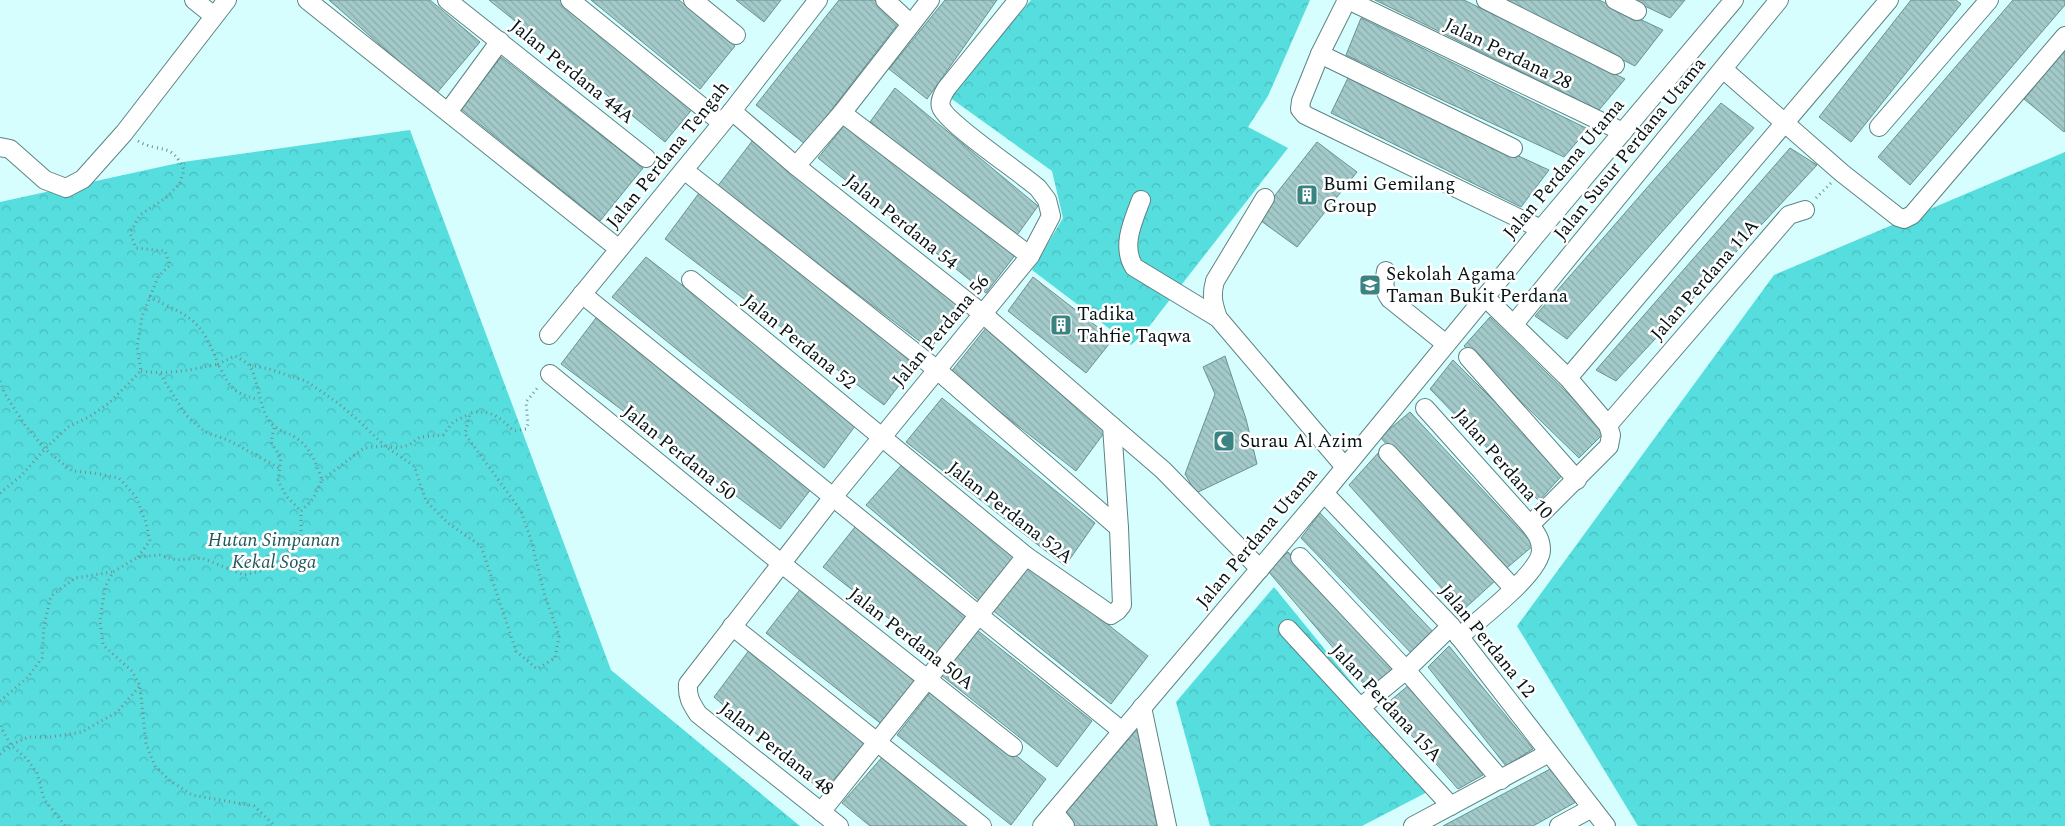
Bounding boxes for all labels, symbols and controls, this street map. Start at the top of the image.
street label: Jalan Perdana 28 [1439,10,1577,98]
street label: Jalan Perdana 44A [503,12,641,132]
street label: Jalan Susur Perdana Utama [1547,50,1714,247]
street label: Jalan Perdana Tengah [599,75,737,235]
street label: Jalan Perdana Utama [1496,91,1632,246]
street label: Jalan Perdana 54 [838,167,965,277]
place label: Bumi Gemilang Group [1323,170,1455,221]
building icon: Bumi Gemilang Group [1295,183,1319,207]
street label: Jalan Perdana 11A [1644,213,1766,347]
place label: Sekolah Agama Taman Bukit Perdana [1386,260,1569,311]
street label: Jalan Perdana 56 [885,268,997,394]
school or university icon: Sekolah Agama Taman Bukit Perdana [1358,273,1382,297]
street label: Jalan Perdana 52 [736,287,862,397]
place label: Tadika Tahfie Taqwa [1077,300,1192,351]
building icon: Tadika Tahfie Taqwa [1049,313,1073,337]
street label: Jalan Perdana 50 [616,398,742,508]
street label: Jalan Perdana 10 [1446,402,1560,526]
place label: Surau Al Azim [1240,427,1363,456]
mosque icon: Surau Al Azim [1212,429,1236,453]
street label: Jalan Perdana 52A [941,454,1079,572]
street label: Jalan Perdana Utama [1189,460,1325,615]
park label: Hutan Simpanan Kekal Soga [208,526,340,577]
street label: Jalan Perdana 12 [1432,578,1542,704]
street label: Jalan Perdana 50A [842,580,980,698]
street label: Jalan Perdana 15A [1323,637,1449,769]
street label: Jalan Perdana 48 [712,695,840,803]

